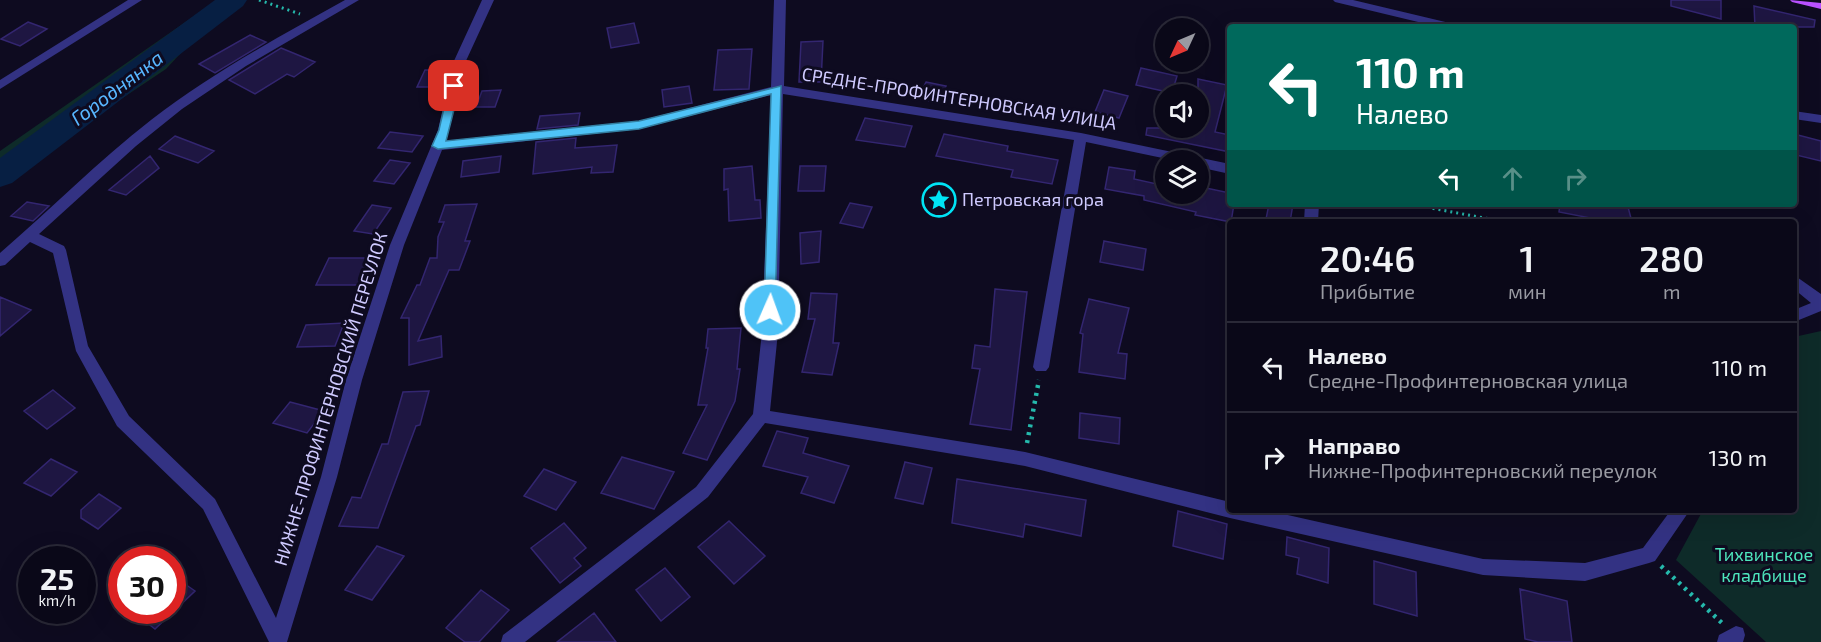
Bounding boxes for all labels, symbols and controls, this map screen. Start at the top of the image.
north arrow [1155,18,1209,72]
map controls [1155,18,1209,204]
water label: Городнянка [66,45,167,130]
text: 110 m [1356,46,1465,96]
icon: left [1257,48,1335,126]
pin [428,60,479,111]
street label: СРЕДНЕ-ПРОФИНТЕРНОВСКАЯ УЛИЦА [800,62,1119,134]
icon: arrive [437,69,470,102]
button: sound [1155,84,1209,138]
text: Налево [1356,97,1449,129]
button: layers [1155,150,1209,204]
icon: left [1433,162,1466,195]
icon: ahead [1496,162,1529,195]
icon: right [1559,162,1592,195]
place icon: Петровская гора [921,182,957,218]
place label: Петровская гора [962,188,1104,210]
street label: НИЖНЕ-ПРОФИНТЕРНОВСКИЙ ПЕРЕУЛОК [269,229,391,568]
text: 20:46 [1320,236,1415,279]
text: 1 [1520,236,1535,279]
text: 280 [1639,236,1704,279]
position arrow [738,278,802,342]
text: Прибытие [1320,279,1415,303]
text: мин [1508,279,1546,303]
text: m [1663,279,1680,303]
text: Налево [1308,342,1387,368]
icon: left [1257,351,1290,384]
text: 110 m [1712,354,1767,380]
text: Средне-Профинтерновская улица [1308,368,1628,392]
text: Направо [1308,432,1401,458]
icon: right [1257,441,1290,474]
text: 130 m [1709,444,1767,470]
text: Нижне-Профинтерновский переулок [1308,458,1657,482]
park label: Тихвинское кладбище [1715,543,1813,586]
speed limit sign: 30 [108,546,186,624]
text: 25 [40,560,74,596]
text: km/h [38,591,76,609]

